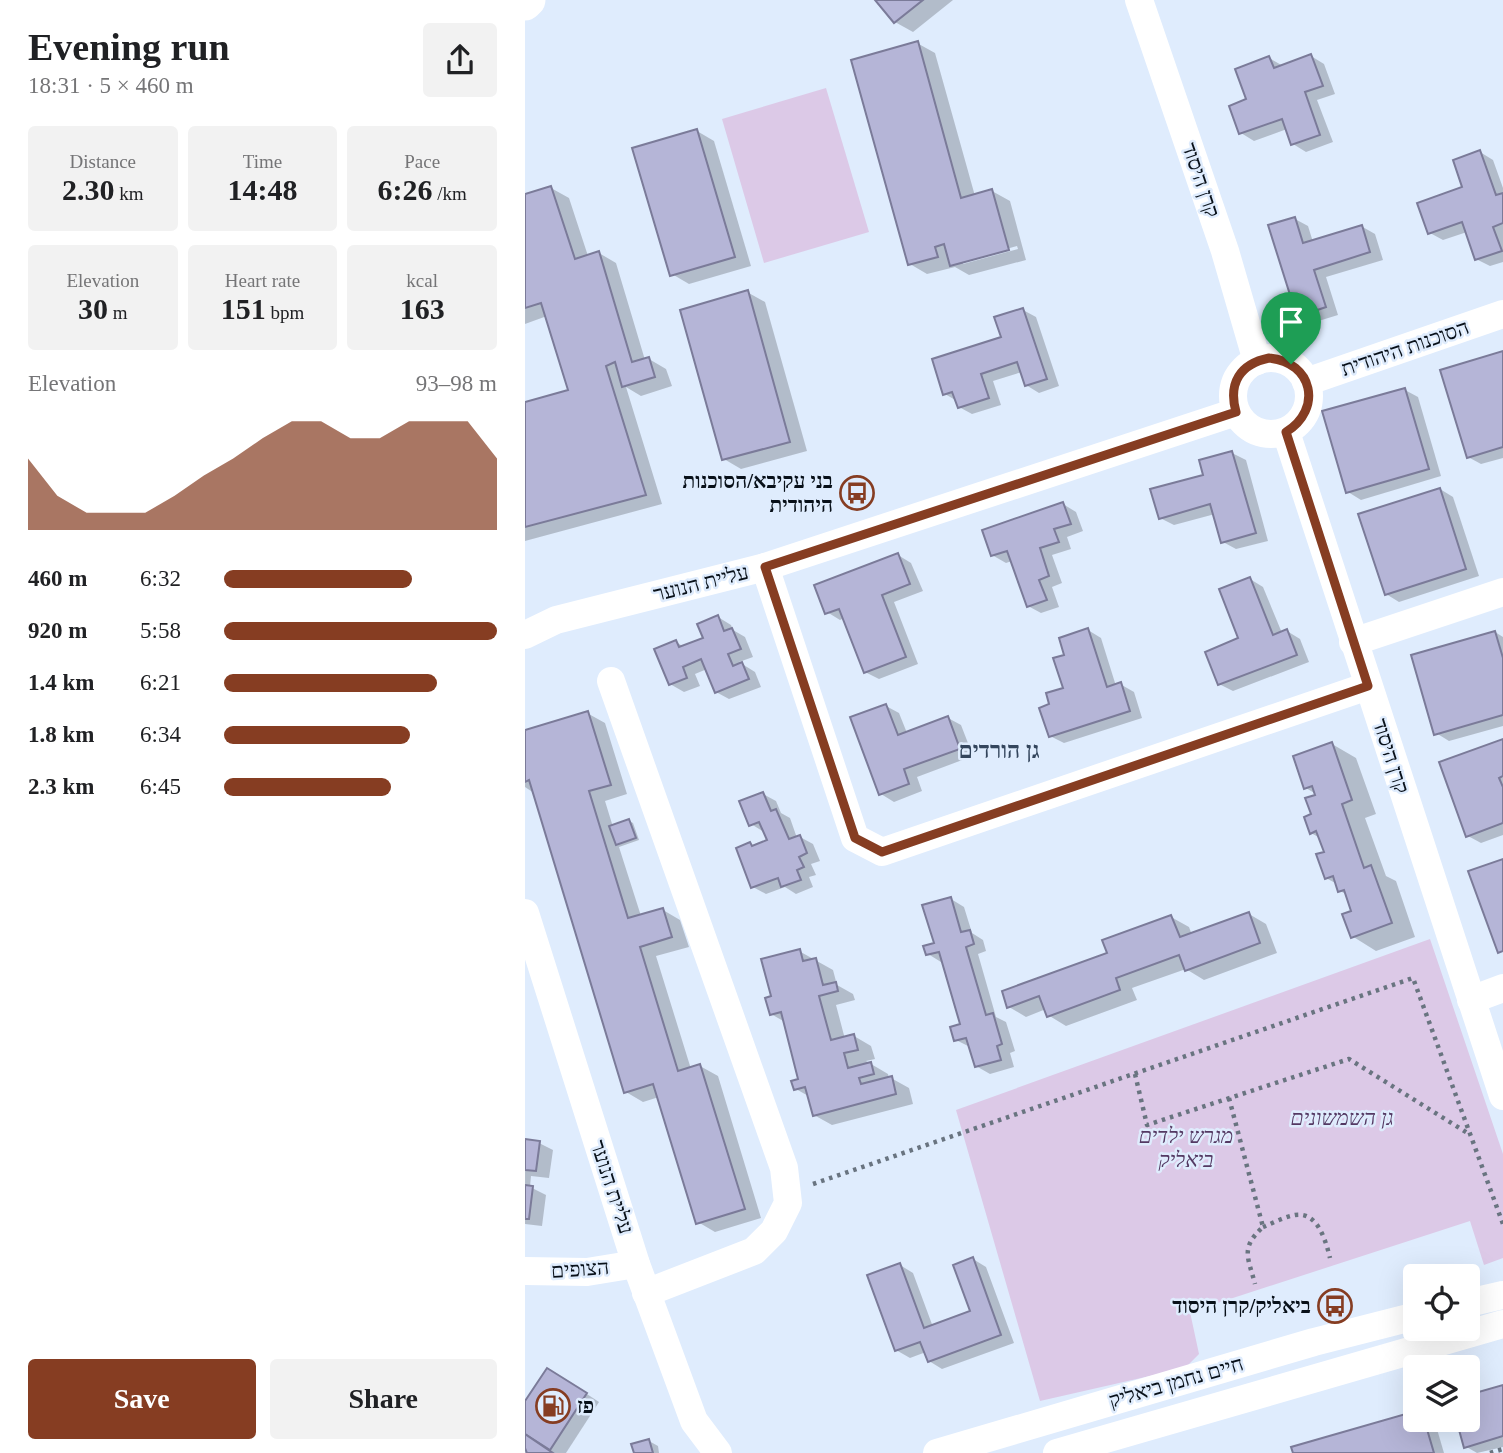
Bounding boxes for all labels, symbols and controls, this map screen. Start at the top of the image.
button: share [423,23,497,97]
text: Evening run [28,26,230,68]
text: 18:31 · 5 × 460 m [28,73,194,98]
street label: קרן היסוד [1177,140,1225,220]
text: Distance [70,151,136,172]
text: Time [243,151,282,172]
text: Pace [404,151,440,172]
text: 2.30 [62,173,115,206]
text: 14:48 [227,173,297,206]
text: 6:26 [378,173,433,206]
text: km [115,183,144,204]
text: /km [433,183,467,204]
text: Elevation [66,270,139,291]
text: Heart rate [225,270,300,291]
text: kcal [406,270,438,291]
text: 30 [78,292,108,325]
text: 151 [221,292,266,325]
text: 163 [400,292,445,325]
pin [1261,292,1321,364]
text: m [108,302,128,323]
text: bpm [266,302,304,323]
icon: arrive [1272,303,1310,341]
street label: הסוכנות היהודית [1338,315,1472,381]
text: Elevation [28,371,116,396]
text: 93–98 m [416,371,497,396]
place label: בני עקיבא/הסוכנות היהודית [683,469,833,517]
bus stop icon: בני עקיבא/הסוכנות היהודית [838,474,876,512]
street label: עליית הנוער [651,560,751,606]
text: 460 m [28,566,87,591]
text: 6:32 [140,566,181,591]
text: 920 m [28,618,87,643]
text: 5:58 [140,618,181,643]
text: 1.4 km [28,670,94,695]
text: 6:21 [140,670,181,695]
street label: קרן היסוד [1368,716,1414,796]
text: 1.8 km [28,722,94,747]
text: 6:34 [140,722,181,747]
district label: גן הורדים [958,738,1040,763]
text: 2.3 km [28,774,94,799]
text: 6:45 [140,774,181,799]
park label: גן השמשונים [1291,1106,1393,1130]
park label: מגרש ילדים ביאליק [1139,1124,1233,1172]
street label: עליית הנוער [586,1137,638,1237]
street label: הצופים [550,1255,610,1283]
map controls [1403,1264,1480,1432]
button: locate [1403,1264,1480,1341]
bus stop icon: ביאליק/קרן היסוד [1316,1287,1354,1325]
place label: ביאליק/קרן היסוד [1172,1294,1311,1318]
street label: חיים נחמן ביאליק [1106,1351,1246,1413]
button: layers [1403,1355,1480,1432]
button: Save [28,1359,256,1439]
button: Share [270,1359,497,1439]
fuel station icon: פז [534,1387,572,1425]
place label: פז [577,1394,594,1418]

